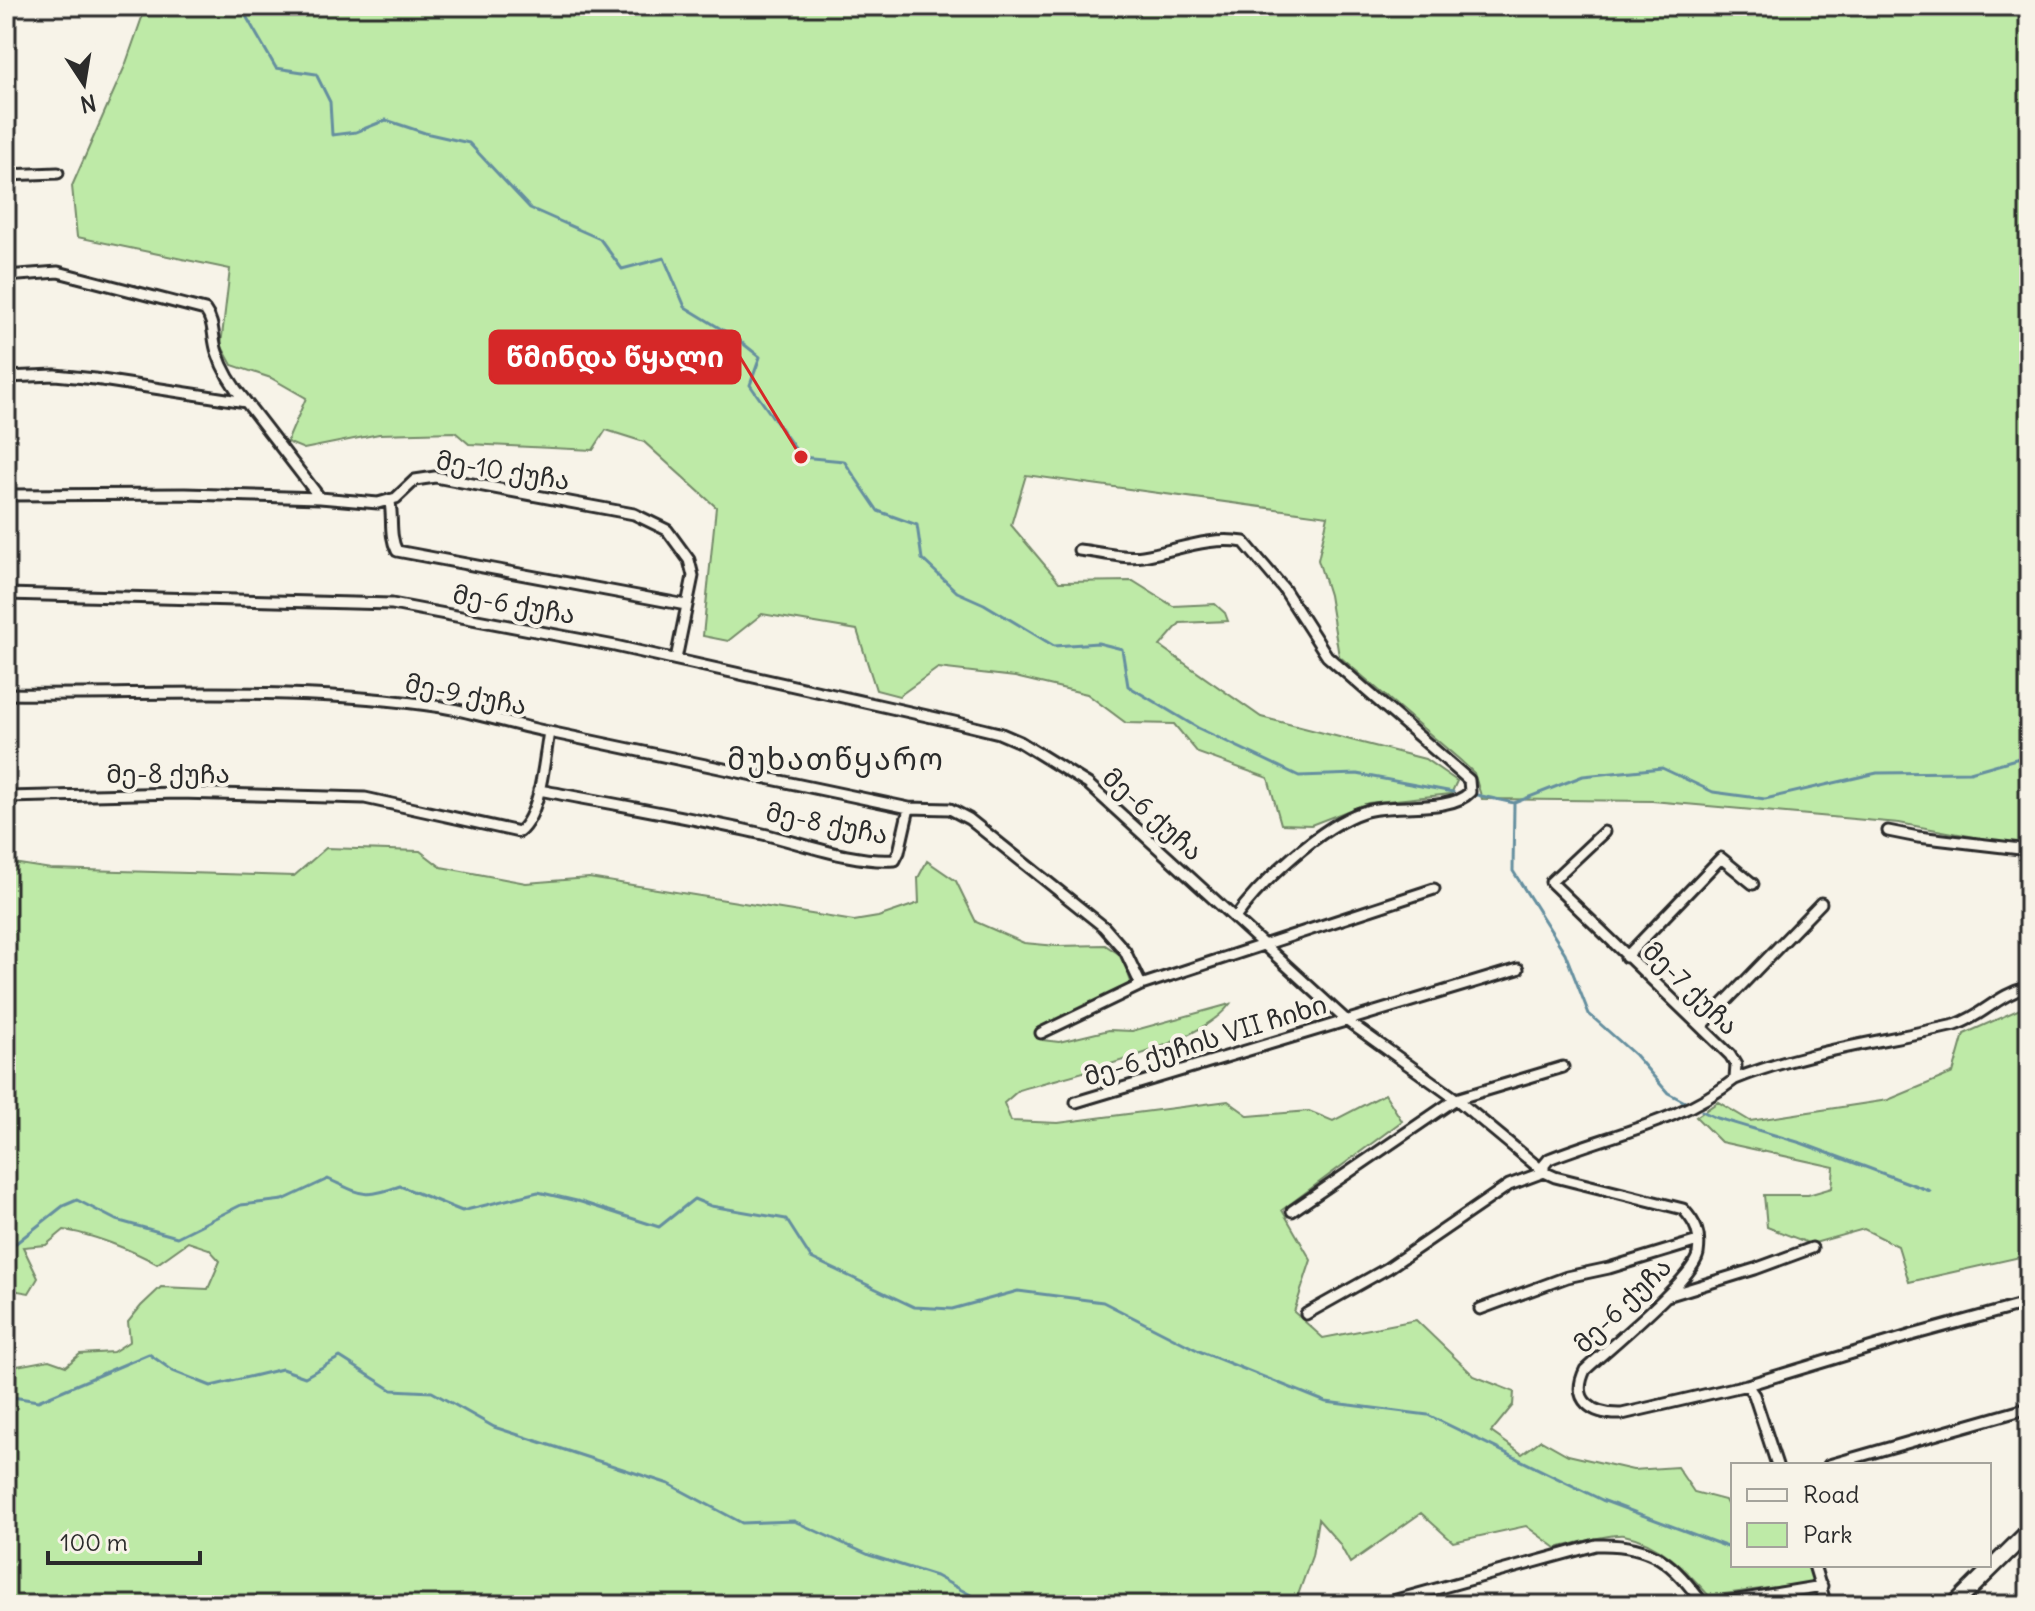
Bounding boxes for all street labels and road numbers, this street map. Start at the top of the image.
street label: მე-10 ქუჩა [434,443,572,497]
street label: მე-6 ქუჩა [450,577,578,631]
street label: მე-9 ქუჩა [402,666,530,722]
street label: მე-8 ქუჩა [106,757,230,790]
street label: მე-6 ქუჩა [1096,760,1210,868]
street label: მე-8 ქუჩა [763,795,891,851]
street label: მე-7 ქუჩა [1636,934,1746,1042]
street label: მე-6 ქუჩის VII ჩიხი [1080,987,1330,1093]
street label: მე-6 ქუჩა [1566,1250,1678,1360]

